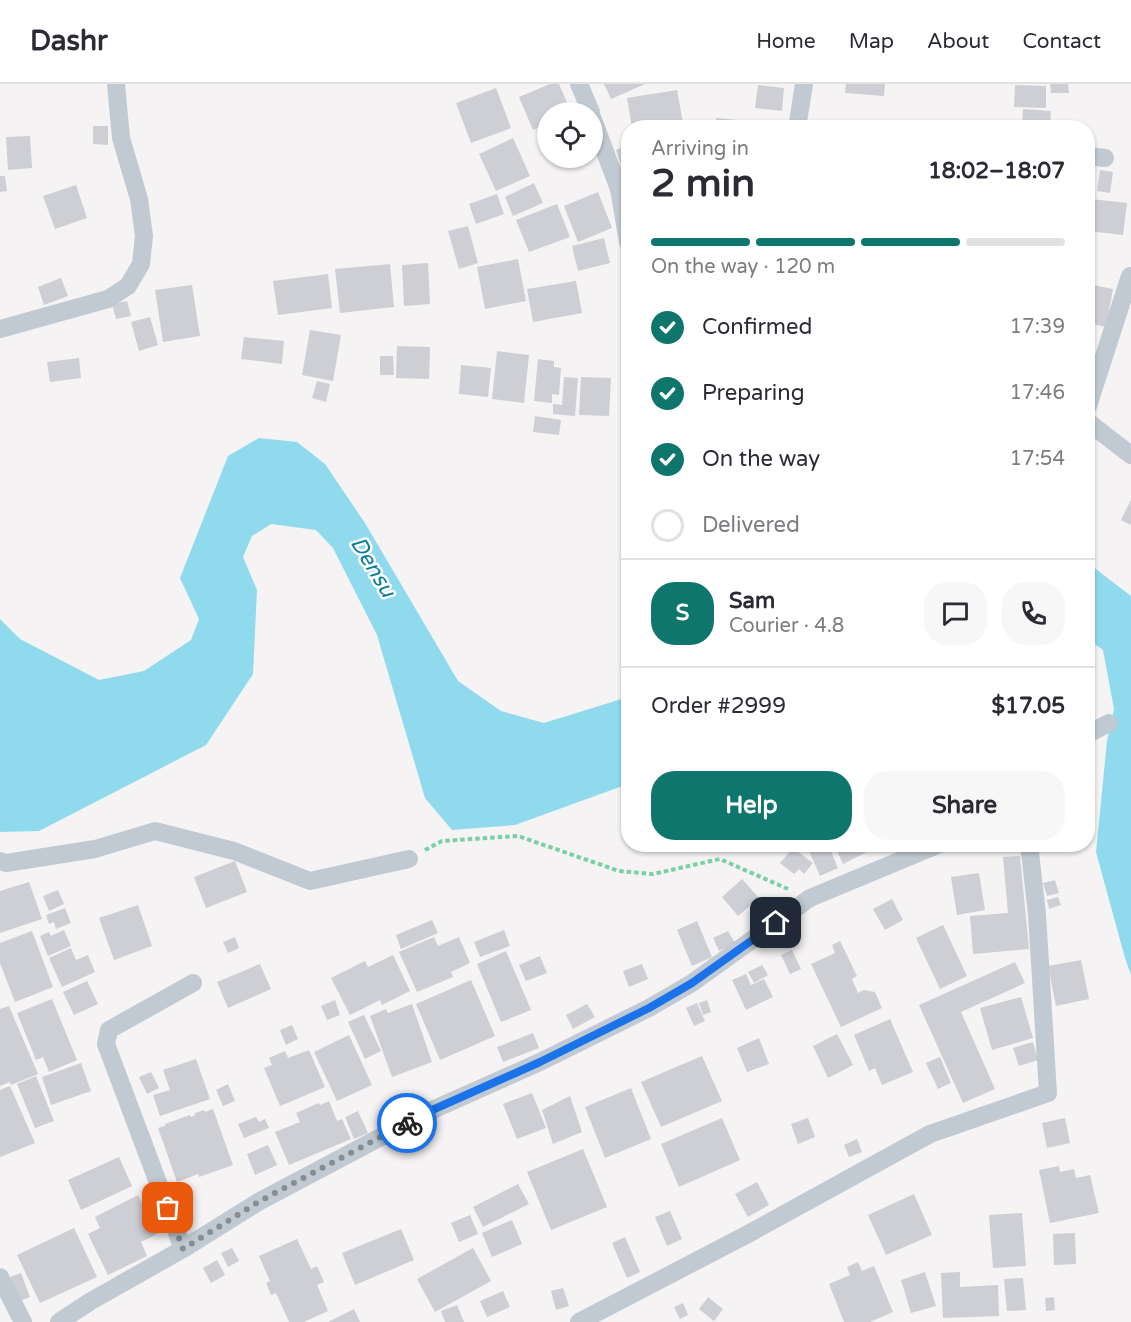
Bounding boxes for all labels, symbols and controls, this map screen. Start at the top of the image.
text: Dashr [30,24,108,58]
text: Home [756,29,816,54]
text: Map [849,29,894,54]
text: About [927,29,989,54]
text: Contact [1022,29,1101,54]
map controls [537,102,603,168]
button: locate [537,102,603,168]
text: Arriving in [651,137,749,161]
text: 18:02–18:07 [928,158,1065,184]
text: 2 min [651,160,755,207]
text: On the way · 120 m [651,255,835,279]
icon: check [651,311,684,344]
text: Confirmed [702,314,812,340]
text: 17:39 [1010,315,1065,339]
icon: check [651,377,684,410]
text: Preparing [702,380,805,406]
text: 17:46 [1010,381,1065,405]
icon: check [651,443,684,476]
text: On the way [702,446,820,472]
text: 17:54 [1010,447,1065,471]
text: Delivered [702,512,800,538]
water label: Densu [345,532,402,603]
button: chat [924,582,987,645]
button: phone [1002,582,1065,645]
text: Sam [729,588,775,614]
text: S [676,600,689,626]
text: Courier · 4.8 [729,614,844,638]
text: Order #2999 [651,693,786,719]
text: $17.05 [992,693,1065,719]
button: Help [651,771,852,840]
button: Share [864,771,1065,840]
pin [750,897,801,948]
icon: home [759,906,792,939]
courier [377,1093,437,1153]
icon: bike [391,1107,424,1140]
pin [142,1182,193,1233]
icon: bag [151,1191,184,1224]

